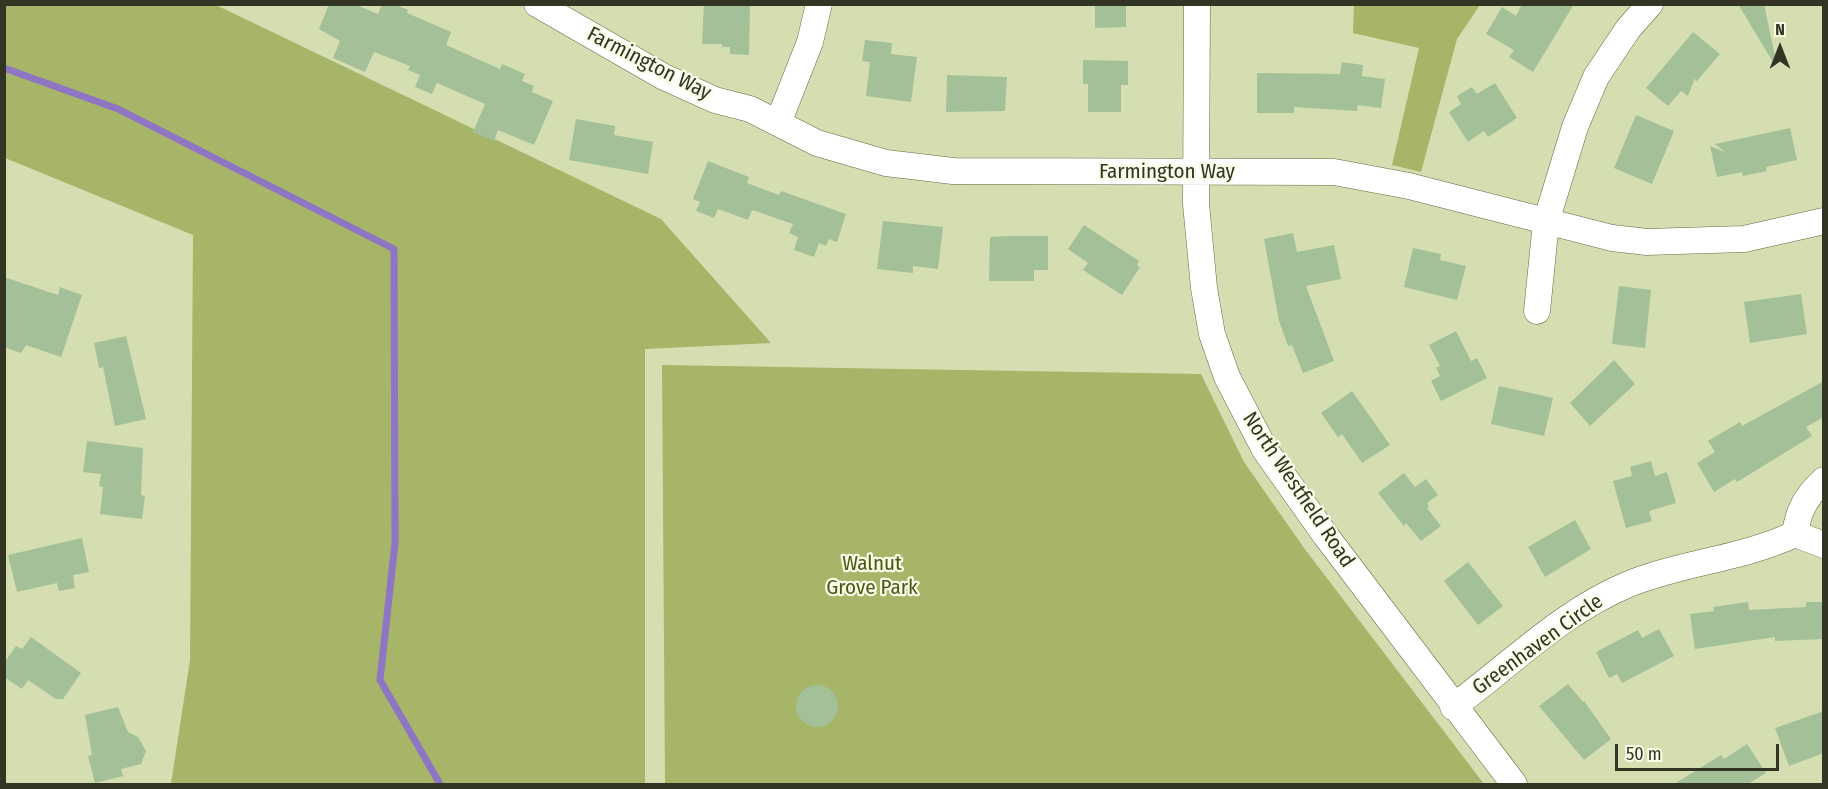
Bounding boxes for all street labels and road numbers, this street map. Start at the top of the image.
street label: Farmington Way [583,22,715,106]
street label: Farmington Way [1099,159,1235,185]
street label: North Westfield Road [1237,407,1359,573]
street label: Greenhaven Circle [1468,589,1608,701]

